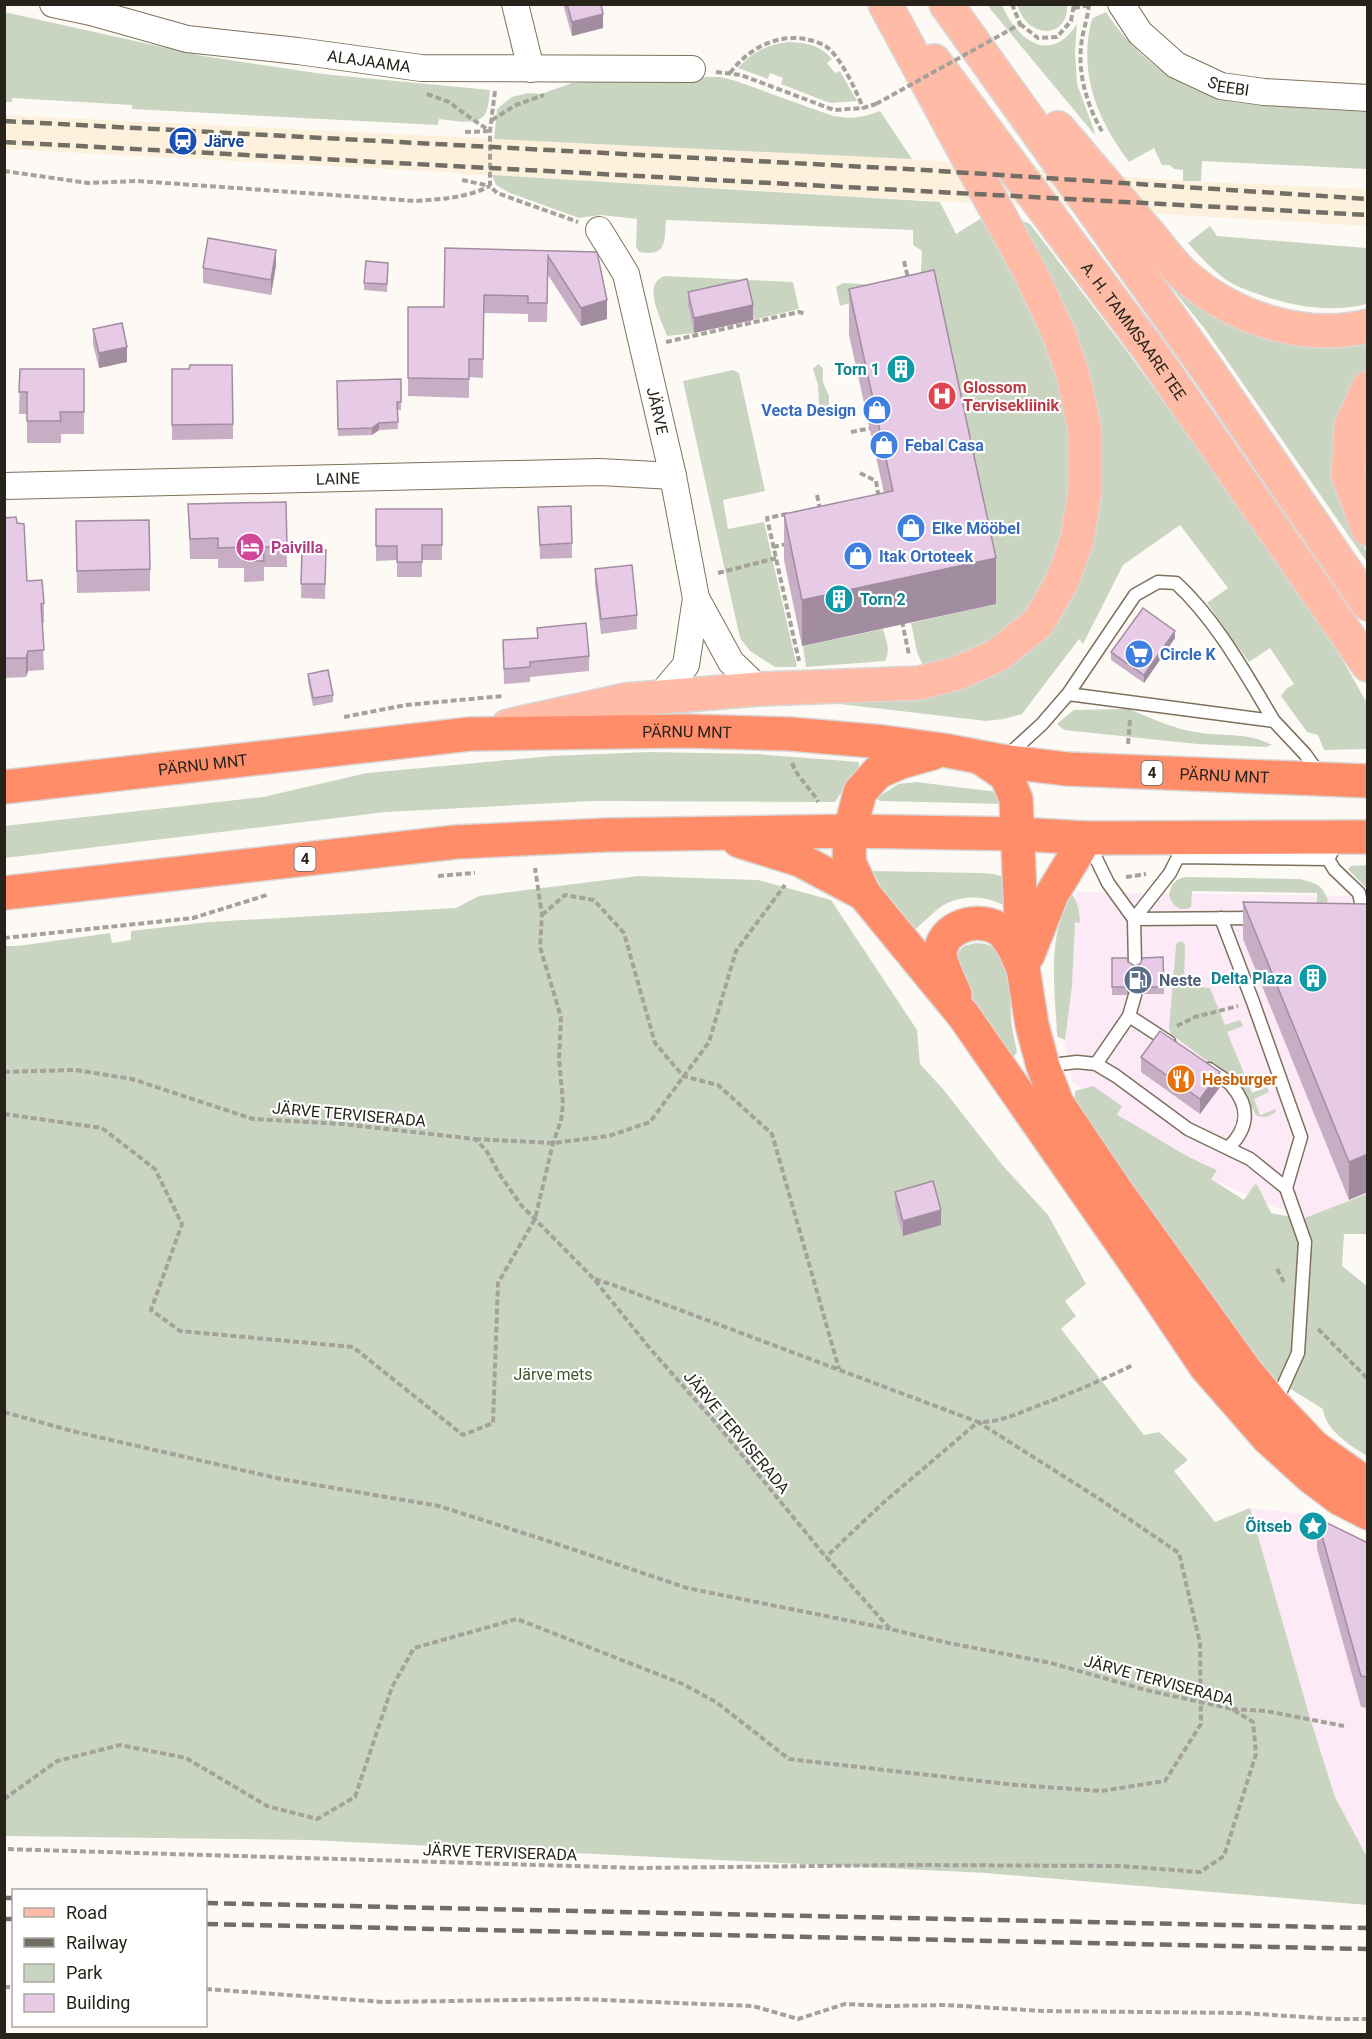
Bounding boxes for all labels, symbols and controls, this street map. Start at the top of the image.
street label: ALAJAAMA [326,46,412,77]
street label: SEEBI [1205,72,1250,100]
station icon: Järve [167,125,199,157]
place label: Järve [204,132,245,151]
street label: A. H. TAMMSAARE TEE [1077,259,1190,404]
building icon: Torn 1 [885,353,917,385]
place label: Torn 1 [834,360,880,379]
place label: Glossom Tervisekliinik [963,378,1059,415]
hospital icon: Glossom Tervisekliinik [926,380,958,412]
street label: JÄRVE [643,385,672,436]
shop icon: Vecta Design [861,394,893,426]
place label: Vecta Design [761,401,856,420]
shop icon: Febal Casa [868,429,900,461]
place label: Febal Casa [905,436,984,455]
street label: LAINE [316,469,360,489]
shop icon: Elke Mööbel [895,512,927,544]
place label: Elke Mööbel [932,519,1020,538]
hotel icon: Paivilla [234,531,266,563]
place label: Paivilla [271,538,324,557]
shop icon: Itak Ortoteek [842,540,874,572]
place label: Itak Ortoteek [879,547,973,566]
building icon: Torn 2 [823,583,855,615]
place label: Torn 2 [860,590,906,609]
supermarket icon: Circle K [1123,638,1155,670]
place label: Circle K [1160,645,1217,664]
street label: PÄRNU MNT [642,722,733,742]
street label: PÄRNU MNT [157,750,249,779]
road number: 4 [1142,761,1162,785]
street label: PÄRNU MNT [1179,764,1270,787]
road number: 4 [294,847,316,871]
building icon: Delta Plaza [1297,962,1329,994]
fuel station icon: Neste [1122,964,1154,996]
place label: Delta Plaza [1211,969,1292,988]
place label: Neste [1159,971,1202,990]
restaurant icon: Hesburger [1165,1063,1197,1095]
place label: Hesburger [1202,1070,1278,1089]
street label: JÄRVE TERVISERADA [271,1098,427,1131]
park label: Järve mets [513,1365,593,1384]
street label: JÄRVE TERVISERADA [680,1367,794,1498]
place icon: Õitseb [1297,1510,1329,1542]
place label: Õitseb [1245,1516,1292,1536]
street label: JÄRVE TERVISERADA [1082,1651,1236,1710]
street label: JÄRVE TERVISERADA [423,1840,578,1865]
legend [12,1889,207,2027]
text: Road [66,1902,107,1923]
text: Railway [66,1932,128,1953]
text: Park [66,1962,103,1983]
text: Building [66,1992,130,2013]

